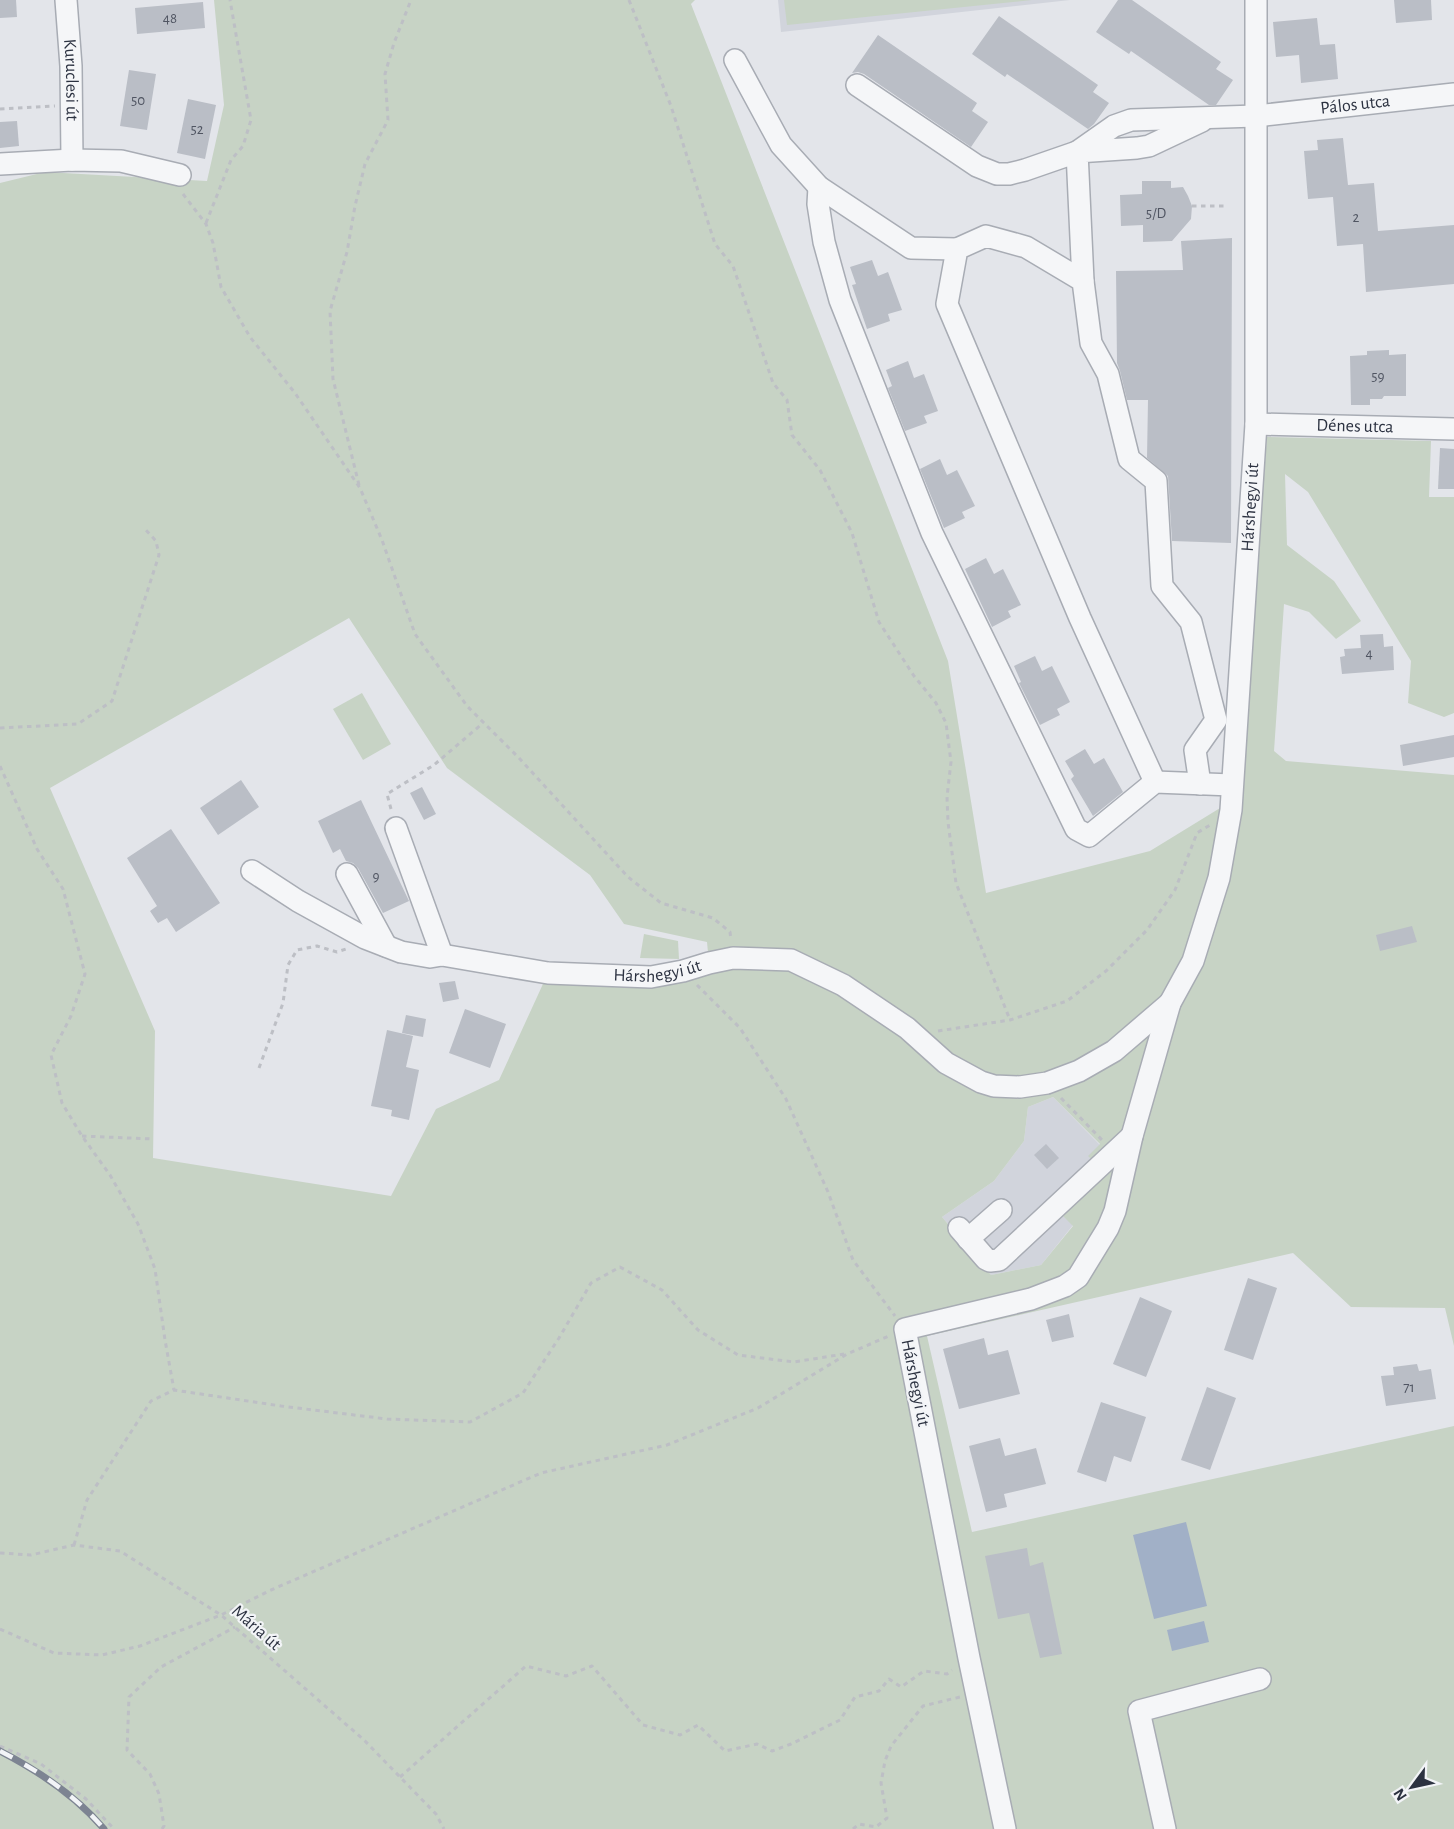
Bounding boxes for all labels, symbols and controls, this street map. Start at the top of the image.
house number: 48 [163,11,177,26]
street label: Kuruclesi út [60,38,81,121]
street label: Pálos utca [1319,92,1391,118]
house number: 50 [131,93,145,108]
house number: 52 [190,122,204,137]
house number: 5/D [1146,206,1166,221]
house number: 2 [1353,210,1360,225]
house number: 59 [1371,369,1385,384]
street label: Dénes utca [1316,417,1394,436]
street label: Hárshegyi út [1239,462,1262,552]
house number: 4 [1365,646,1373,661]
house number: 9 [372,869,380,884]
street label: Hárshegyi út [613,957,704,986]
street label: Hárshegyi út [898,1338,932,1429]
house number: 71 [1403,1380,1415,1395]
street label: Mária út [228,1602,284,1654]
north arrow [1382,1757,1442,1817]
text: N [1391,1786,1410,1804]

